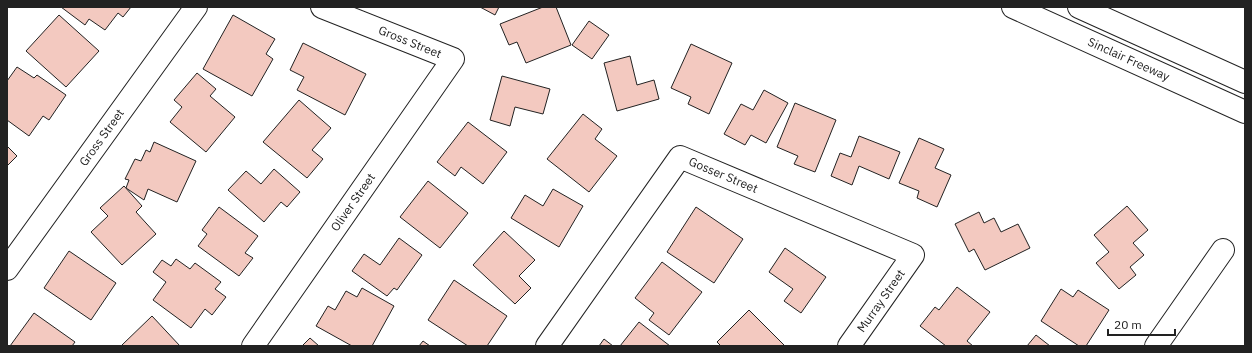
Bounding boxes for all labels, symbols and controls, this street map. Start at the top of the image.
street label: Gross Street [376,22,444,61]
street label: Sinclair Freeway [1086,34,1172,84]
street label: Gross Street [76,106,127,169]
street label: Gosser Street [687,154,760,196]
street label: Oliver Street [327,170,378,234]
street label: Murray Street [853,266,908,335]
scale bar [1108,311,1175,337]
text: 20 m [1114,317,1142,332]

